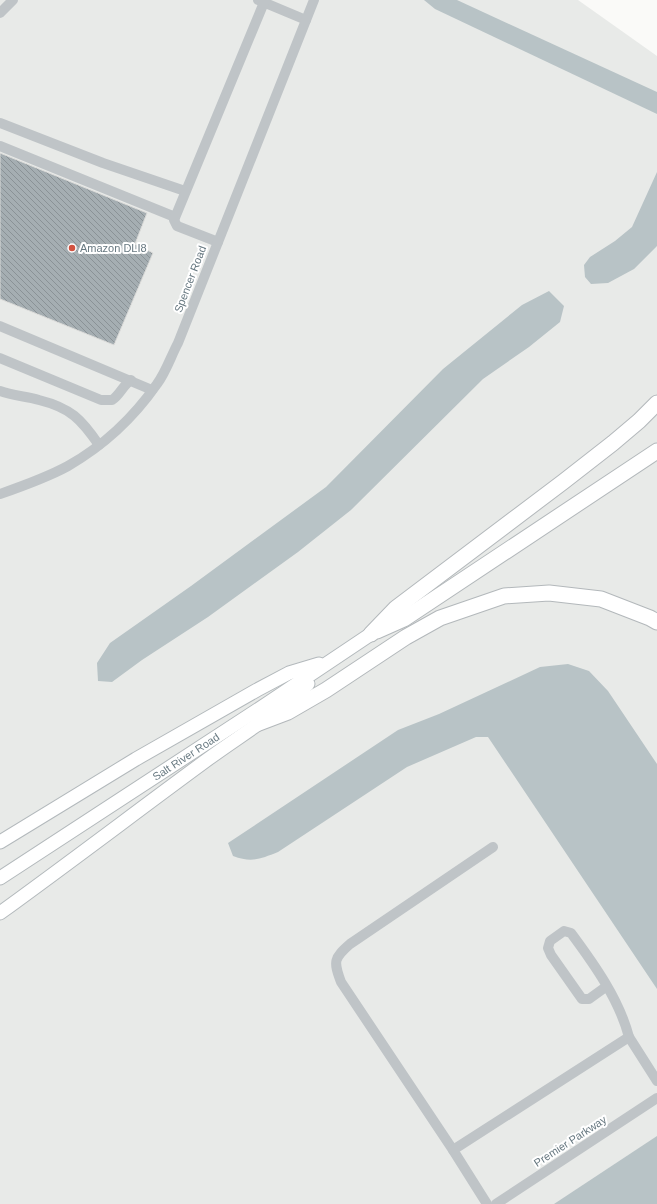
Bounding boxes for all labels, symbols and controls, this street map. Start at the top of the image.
place label: Amazon DLI8 [80,242,147,254]
marker: Amazon DLI8 [67,243,77,253]
street label: Spencer Road [172,244,208,314]
street label: Salt River Road [150,731,221,783]
street label: Premier Parkway [532,1113,609,1169]

